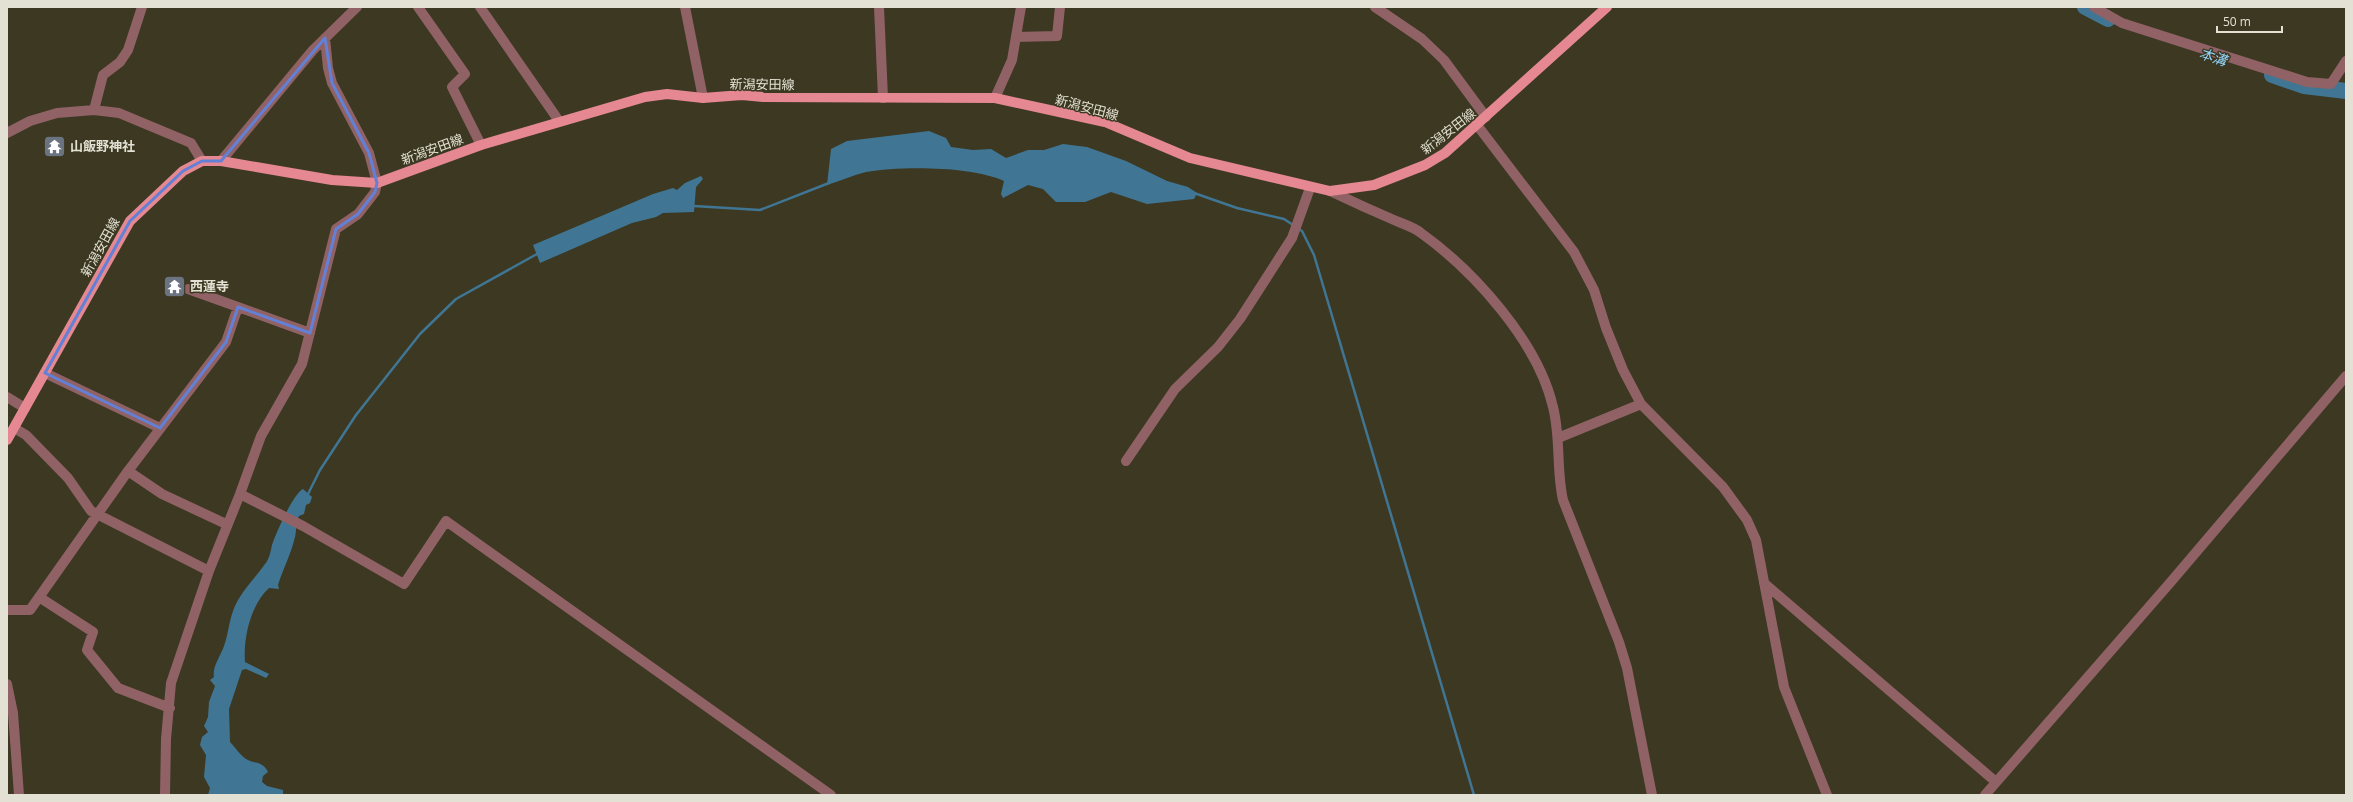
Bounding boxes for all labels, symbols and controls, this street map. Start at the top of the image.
scale bar [2217,8,2282,34]
text: 50 m [2223,13,2251,30]
water label: 本溝 [2197,43,2231,71]
street label: 新潟安田線 [729,74,795,94]
street label: 新潟安田線 [1053,90,1121,124]
street label: 新潟安田線 [1417,104,1479,158]
street label: 新潟安田線 [398,129,466,169]
temple icon: 山飯野神社 [41,133,67,159]
place label: 山飯野神社 [70,137,135,155]
street label: 新潟安田線 [76,214,124,280]
temple icon: 西蓮寺 [161,273,187,299]
place label: 西蓮寺 [190,277,229,295]

